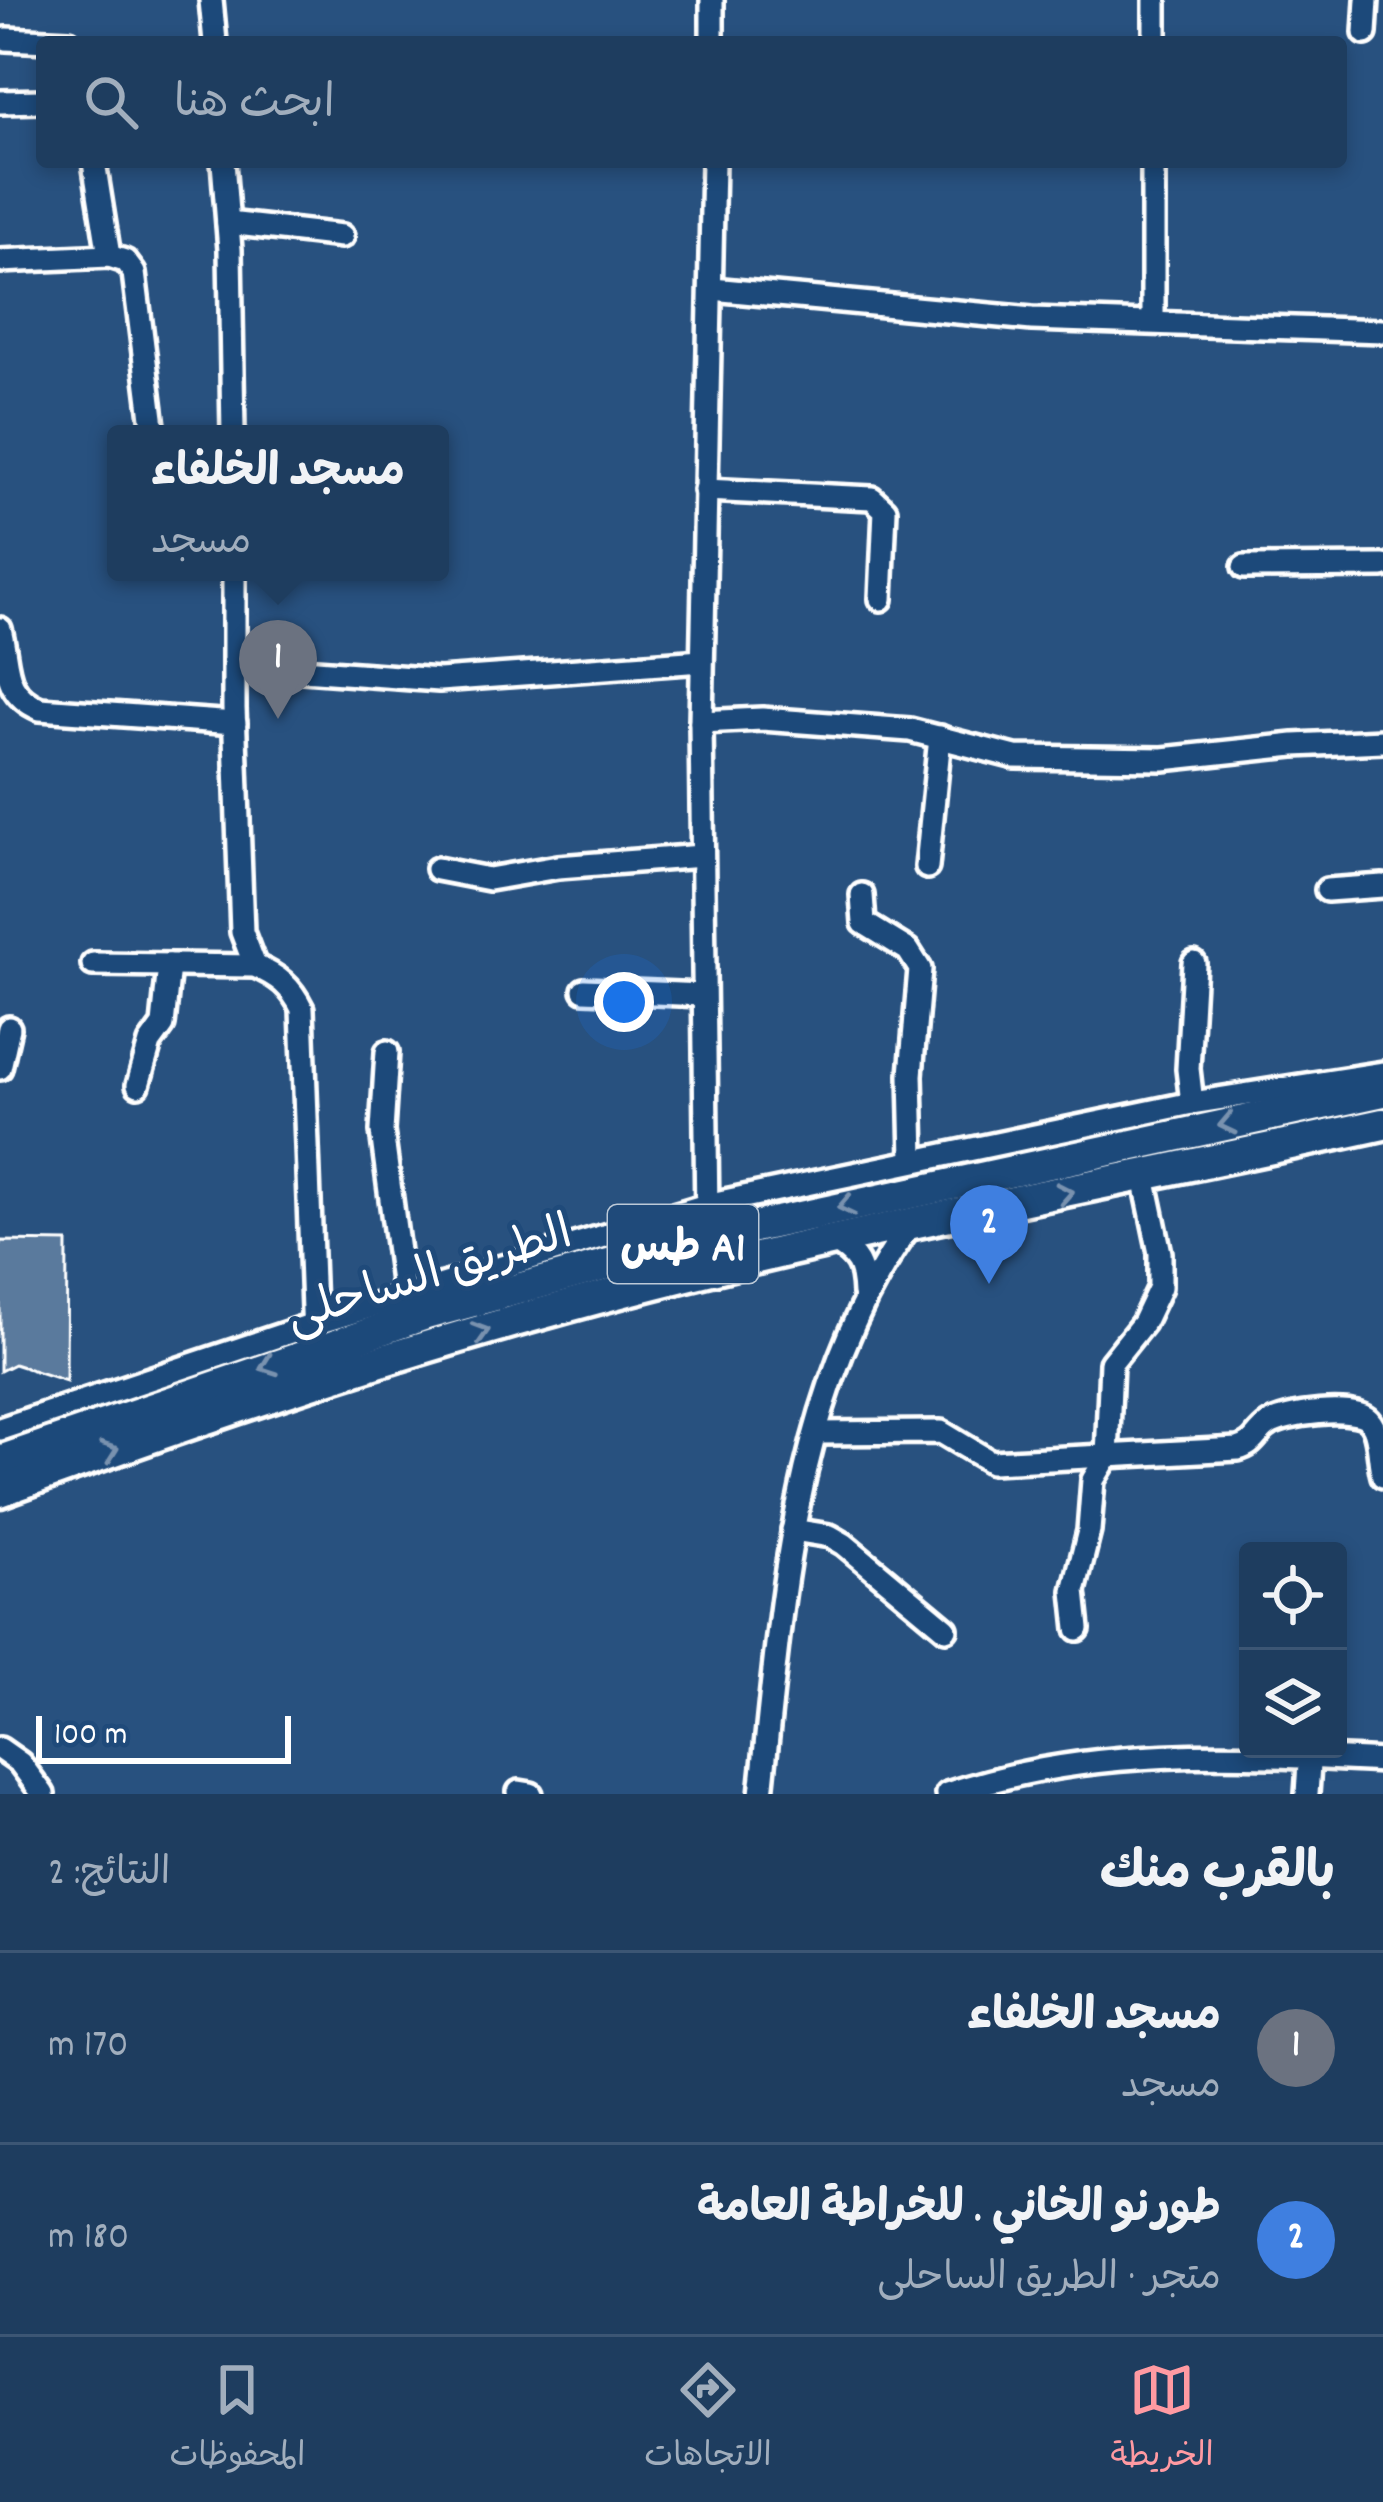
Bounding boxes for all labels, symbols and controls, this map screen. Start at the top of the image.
search box [36,36,1347,168]
icon: search [78,69,144,135]
text: ابحث هنا [174,74,335,138]
popup [107,425,449,581]
text: مسجد الخلفاء [151,443,405,507]
text: مسجد [151,517,251,572]
pin: 1 [239,620,317,719]
your location [594,972,654,1032]
one-way arrow [1218,1110,1238,1135]
one-way arrow [1054,1181,1074,1207]
pin: 2 [950,1185,1028,1284]
one-way arrow [837,1193,857,1218]
street label: الطريق الساحلى [278,1202,582,1354]
road number: طس A1 [608,1205,758,1283]
one-way arrow [470,1322,491,1347]
one-way arrow [259,1352,280,1376]
one-way arrow [98,1441,119,1465]
map controls [1239,1542,1347,1758]
button: locate [1239,1542,1347,1650]
button: layers [1239,1650,1347,1758]
scale bar [36,1710,291,1763]
text: 100 m [54,1713,127,1760]
text: بالقرب منك [1100,1840,1335,1912]
text: النتائج: 2 [48,1848,170,1903]
text: مسجد الخلفاء [967,1987,1221,2051]
text: 170 m [48,2020,128,2075]
text: 1 [1292,2020,1300,2075]
text: مسجد [1121,2061,1221,2116]
text: طورنو الخاني . للخراطة العامة [697,2179,1221,2243]
text: 180 m [48,2212,129,2267]
text: 2 [1287,2212,1305,2267]
text: متجر · الطريق الساحلى [877,2253,1221,2308]
tab: المحفوظات [169,2357,305,2483]
tab: الاتجاهات [644,2357,772,2483]
tab: الخريطة [1111,2357,1214,2483]

